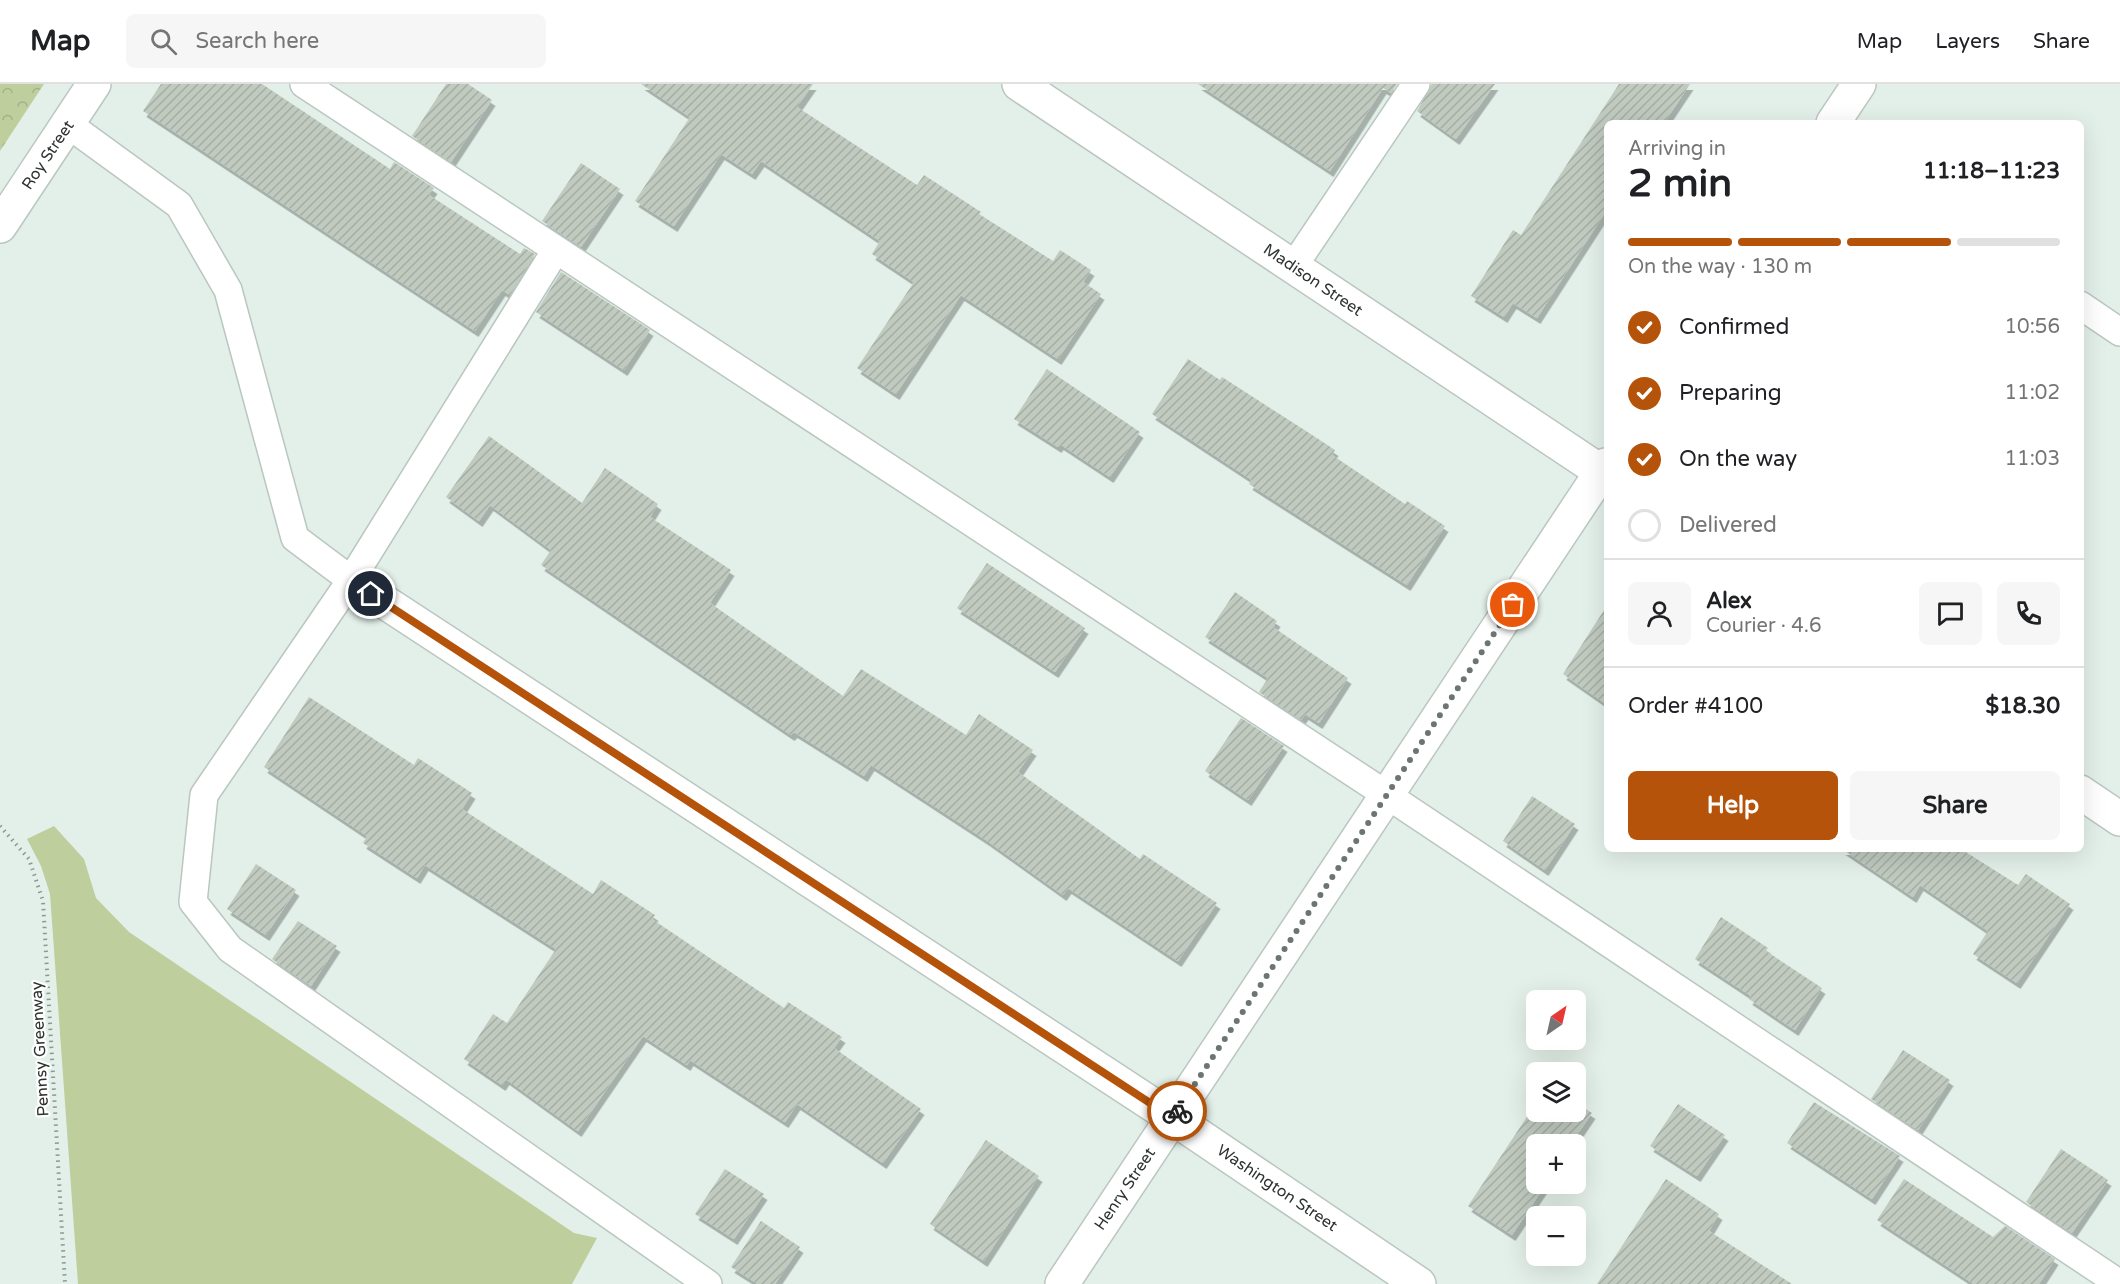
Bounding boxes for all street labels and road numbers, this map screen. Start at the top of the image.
street label: Roy Street [17,116,79,194]
street label: Madison Street [1259,239,1367,321]
street label: Pennsy Greenway [26,981,54,1117]
street label: Washington Street [1213,1140,1341,1236]
street label: Henry Street [1090,1144,1160,1234]

